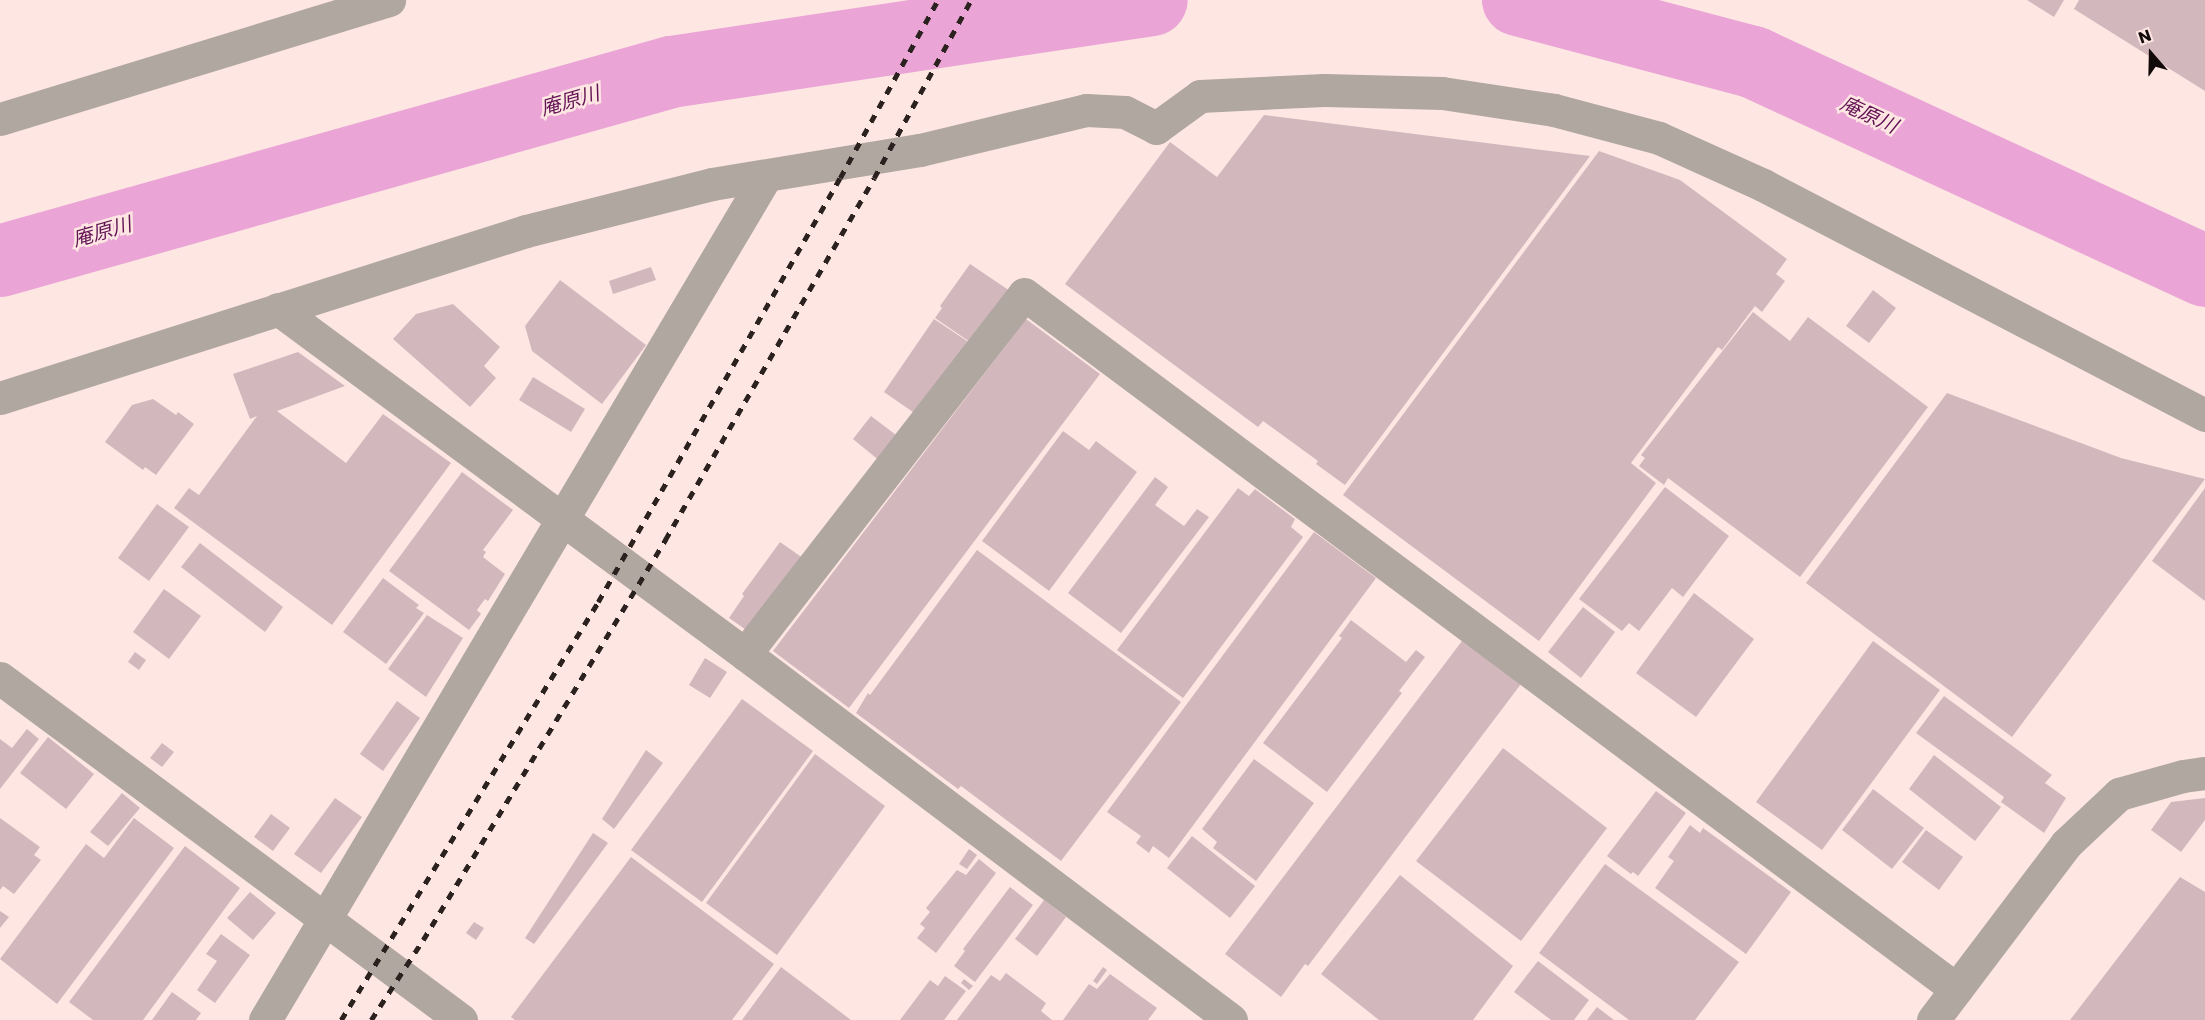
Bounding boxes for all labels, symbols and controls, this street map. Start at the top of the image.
north arrow [2121,24,2181,84]
text: N [2135,24,2154,49]
water label: 庵原川 [538,81,602,121]
water label: 庵原川 [1837,91,1901,139]
water label: 庵原川 [70,212,134,252]

